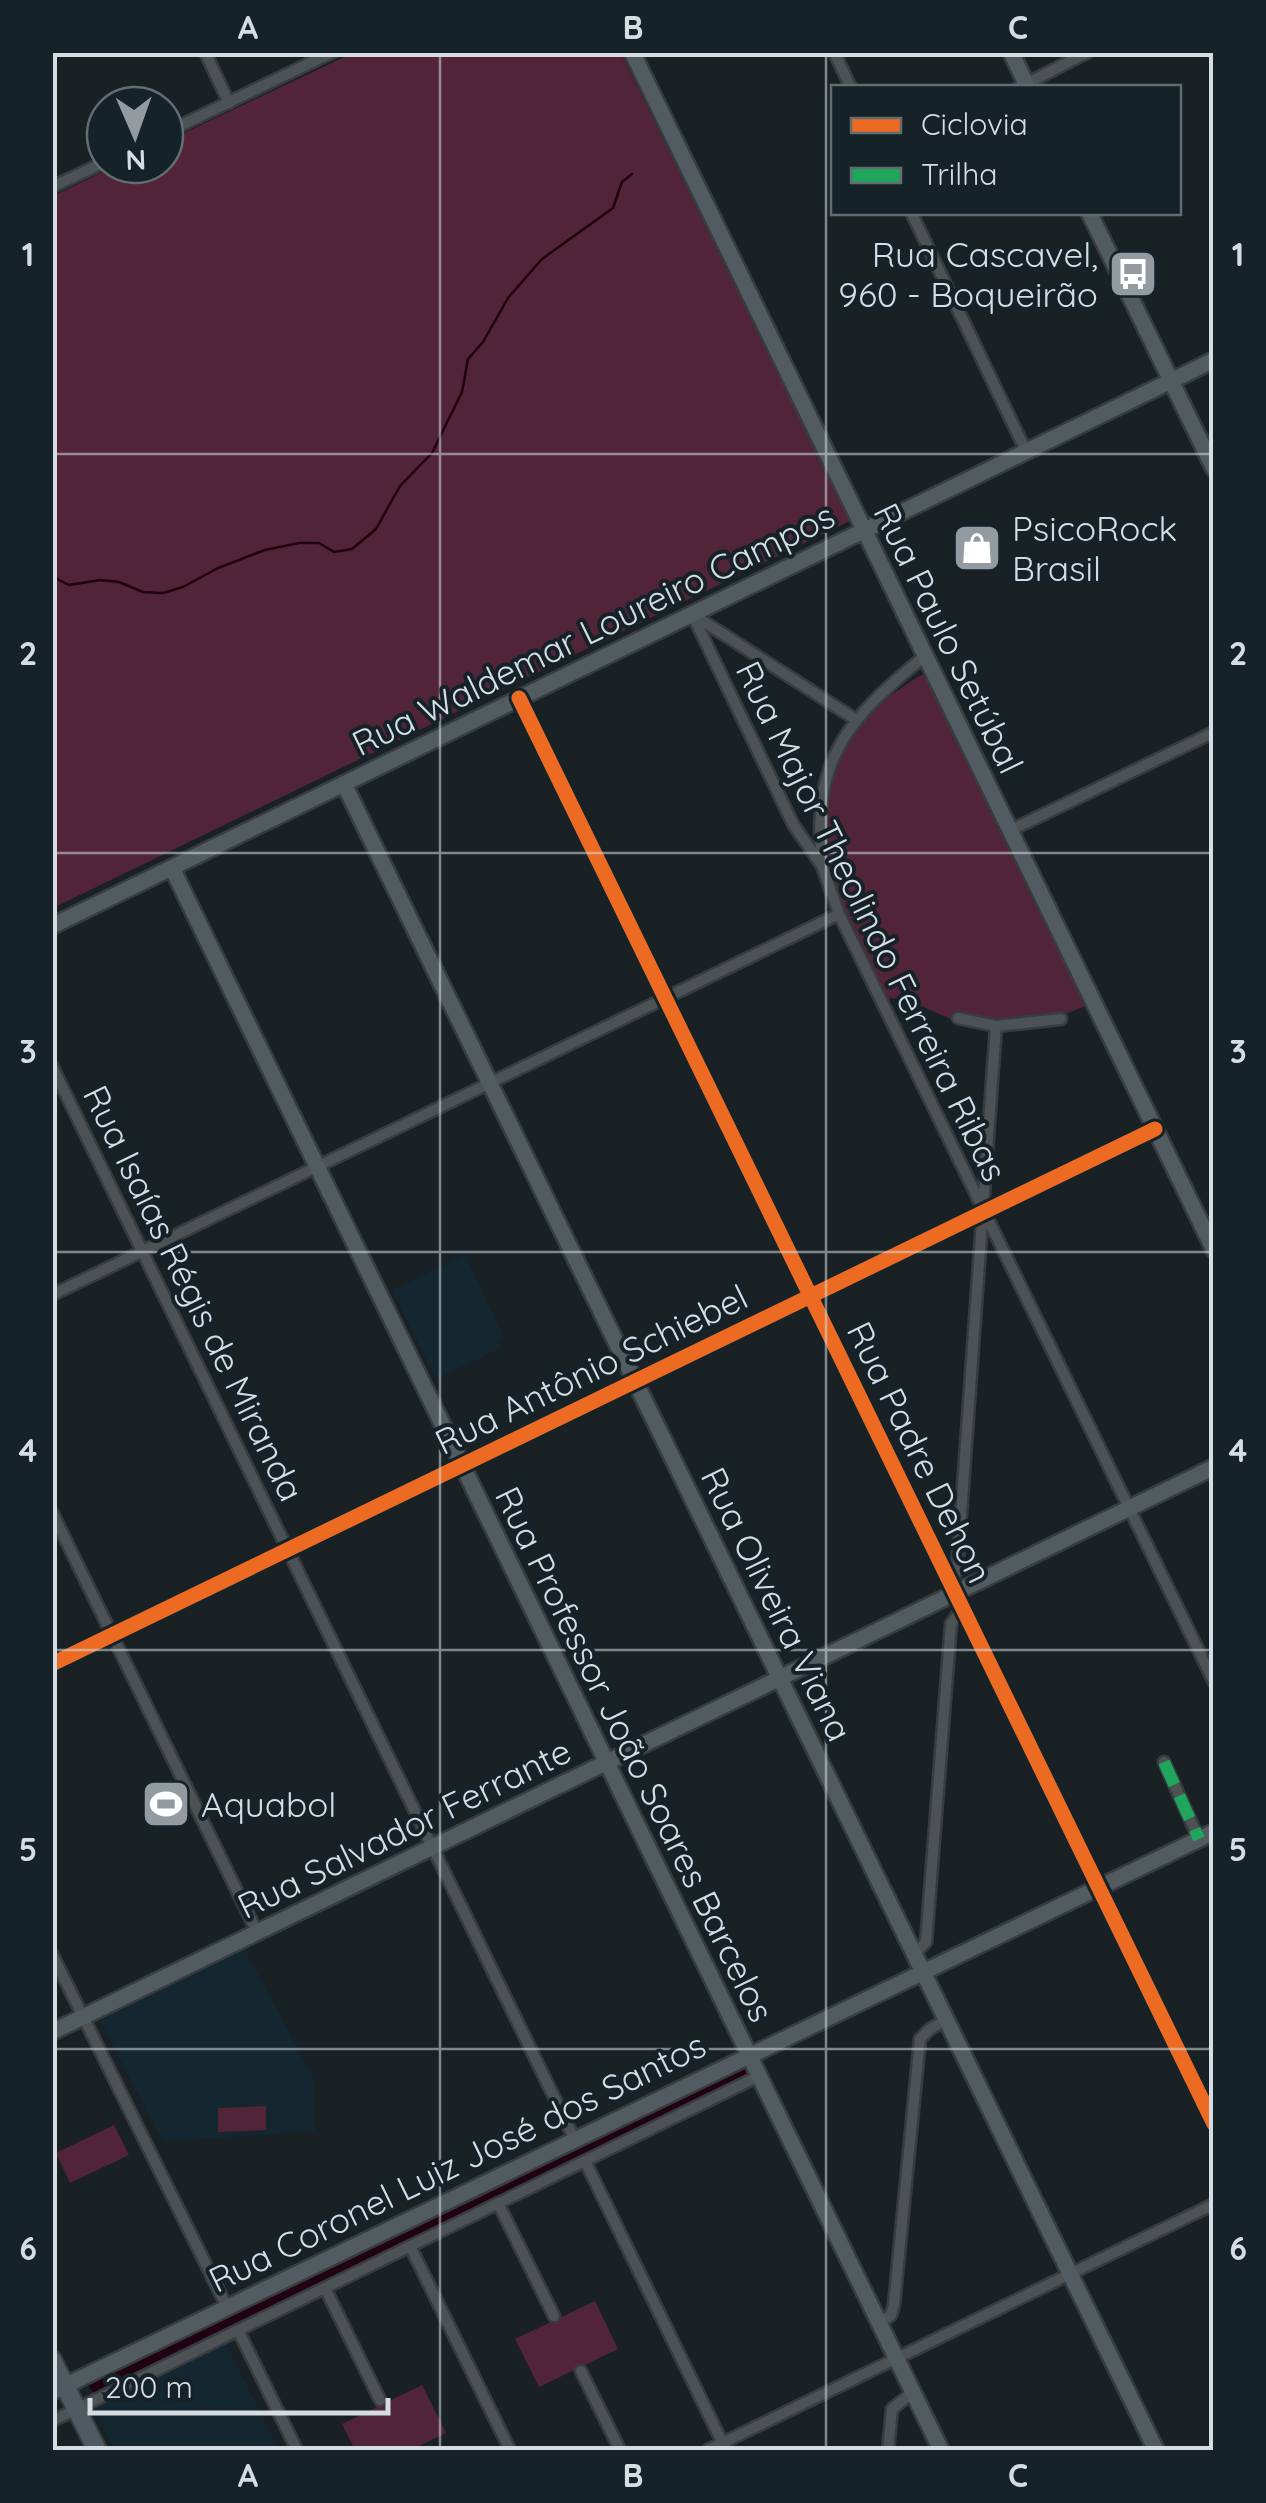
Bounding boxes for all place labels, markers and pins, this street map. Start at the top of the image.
place label: Rua Cascavel, 960 - Boqueirão [838,232,1098,316]
bus stop icon: Rua Cascavel, 960 - Boqueirão [1107,248,1159,300]
place label: PsicoRock Brasil [1012,506,1177,590]
shop icon: PsicoRock Brasil [951,522,1003,574]
sports icon: Aquabol [140,1778,192,1830]
place label: Aquabol [201,1782,336,1826]

